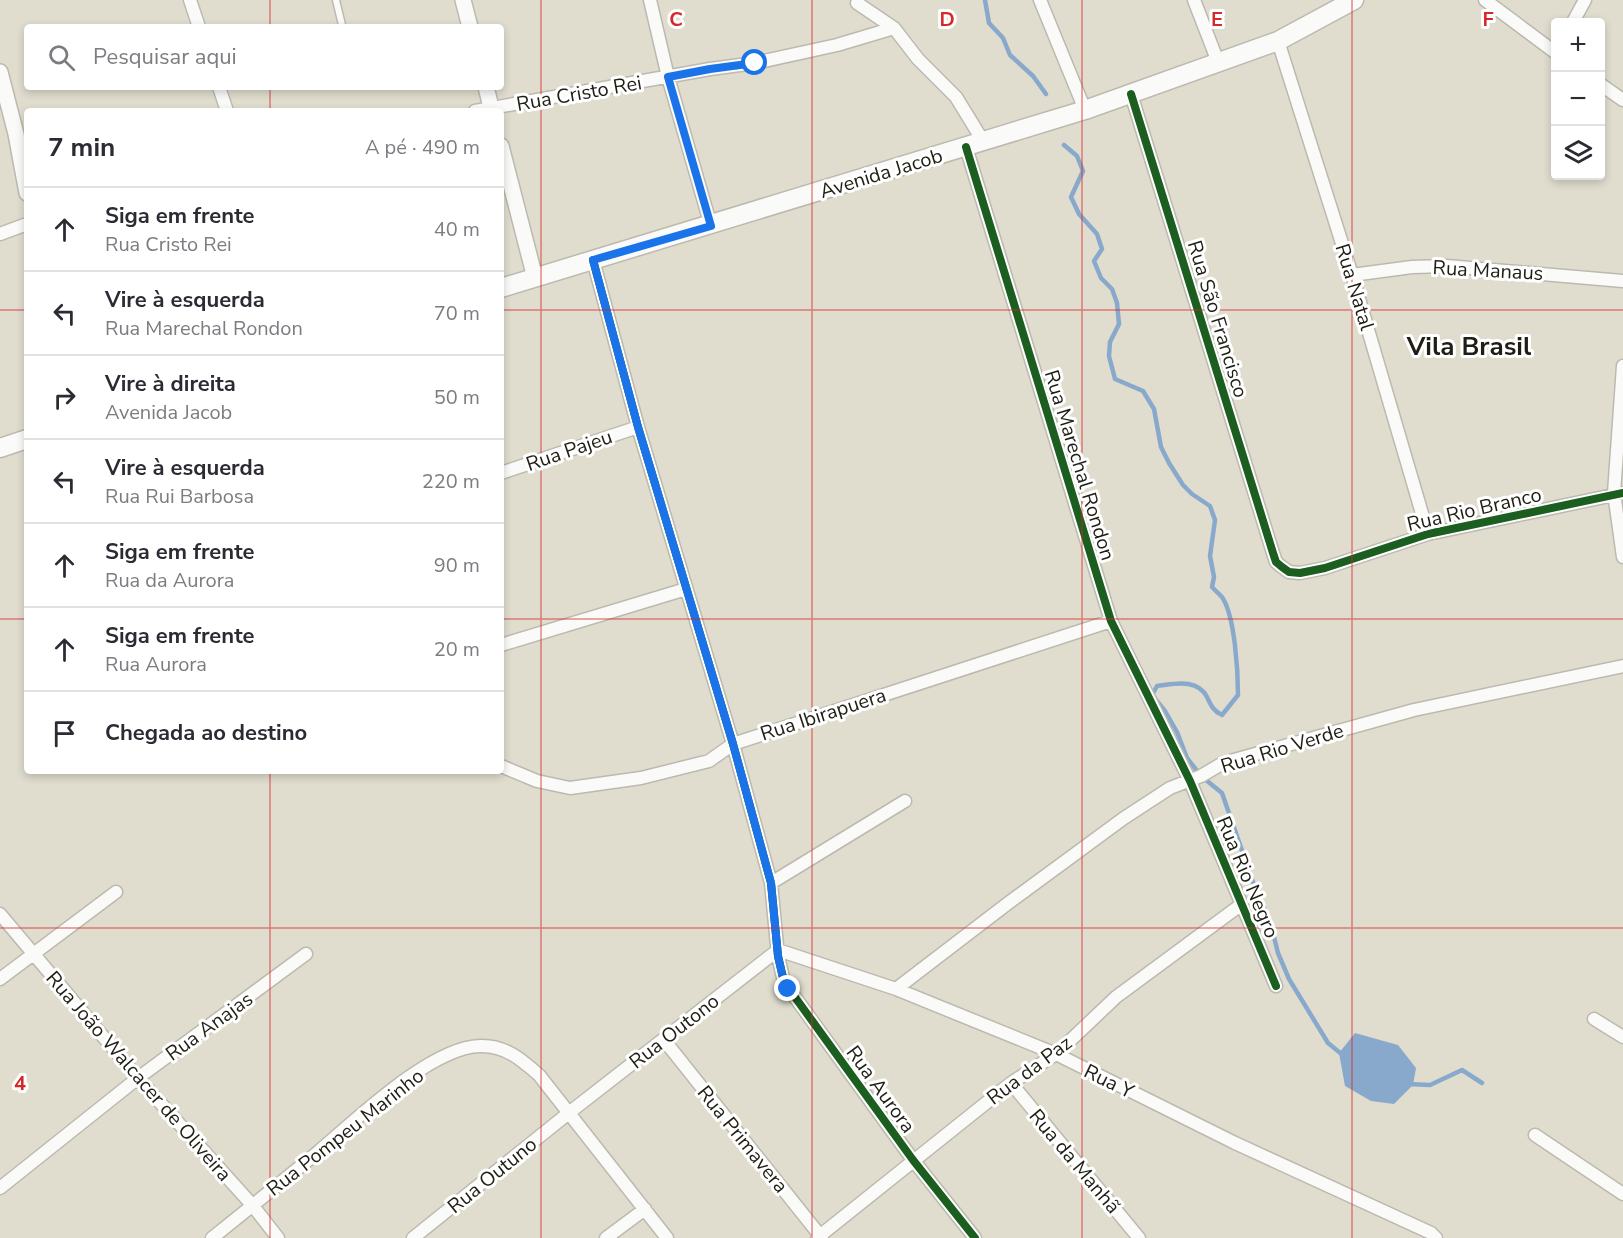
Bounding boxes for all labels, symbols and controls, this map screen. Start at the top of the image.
text: C [669,6,683,33]
text: D [939,6,955,33]
text: E [1211,6,1223,33]
text: F [1482,6,1494,33]
map controls [1551,18,1605,180]
button: + [1551,18,1605,72]
search box [24,24,504,90]
icon: search [45,41,78,74]
text: Pesquisar aqui [93,42,237,72]
route start [741,49,767,75]
street label: Rua Cristo Rei [514,69,644,118]
button: − [1551,72,1605,126]
button: layers [1551,126,1605,180]
text: 7 min [48,130,115,165]
text: A pé · 490 m [365,134,480,161]
street label: Avenida Jacob [816,142,946,205]
text: Siga em frente [105,201,254,231]
icon: ahead [48,213,81,246]
text: 40 m [434,216,480,243]
text: Rua Cristo Rei [105,231,232,258]
street label: Rua São Francisco [1181,237,1254,401]
street label: Rua Natal [1329,241,1381,334]
street label: Rua Manaus [1432,254,1544,287]
text: Vire à esquerda [105,285,265,315]
icon: left [48,297,81,330]
text: 70 m [434,300,480,327]
text: Rua Marechal Rondon [105,315,303,342]
district label: Vila Brasil [1406,329,1532,364]
street label: Rua Marechal Rondon [1038,367,1121,564]
text: Vire à direita [105,369,236,399]
icon: right [48,381,81,414]
text: 50 m [434,384,480,411]
text: Avenida Jacob [105,399,232,426]
street label: Rua Pajeu [522,423,616,478]
text: Vire à esquerda [105,453,265,483]
icon: left [48,465,81,498]
text: 220 m [422,468,480,495]
street label: Rua Rio Branco [1404,481,1544,538]
text: Rua Rui Barbosa [105,483,254,510]
text: Siga em frente [105,537,254,567]
icon: ahead [48,549,81,582]
text: 90 m [434,552,480,579]
text: Rua da Aurora [105,567,234,594]
text: Siga em frente [105,621,254,651]
icon: ahead [48,633,81,666]
text: 20 m [434,636,480,663]
text: Rua Aurora [105,651,207,678]
street label: Rua Ibirapuera [757,681,889,747]
icon: arrive [48,717,81,750]
street label: Rua Rio Verde [1217,717,1347,780]
text: Chegada ao destino [105,718,307,748]
street label: Rua Rio Negro [1210,812,1285,942]
street label: Rua João Walcacer de Oliveira [40,965,237,1187]
route end [774,975,800,1001]
street label: Rua Anajas [160,986,258,1067]
street label: Rua Outono [624,988,725,1075]
street label: Rua da Paz [981,1030,1077,1111]
street label: Rua Aurora [840,1040,921,1138]
street label: Rua Y [1079,1058,1139,1106]
street label: Rua Pompeu Marinho [261,1062,430,1202]
text: 4 [14,1070,26,1097]
street label: Rua Primavera [691,1080,794,1199]
street label: Rua da Manhã [1023,1103,1126,1219]
street label: Rua Outuno [442,1131,543,1220]

